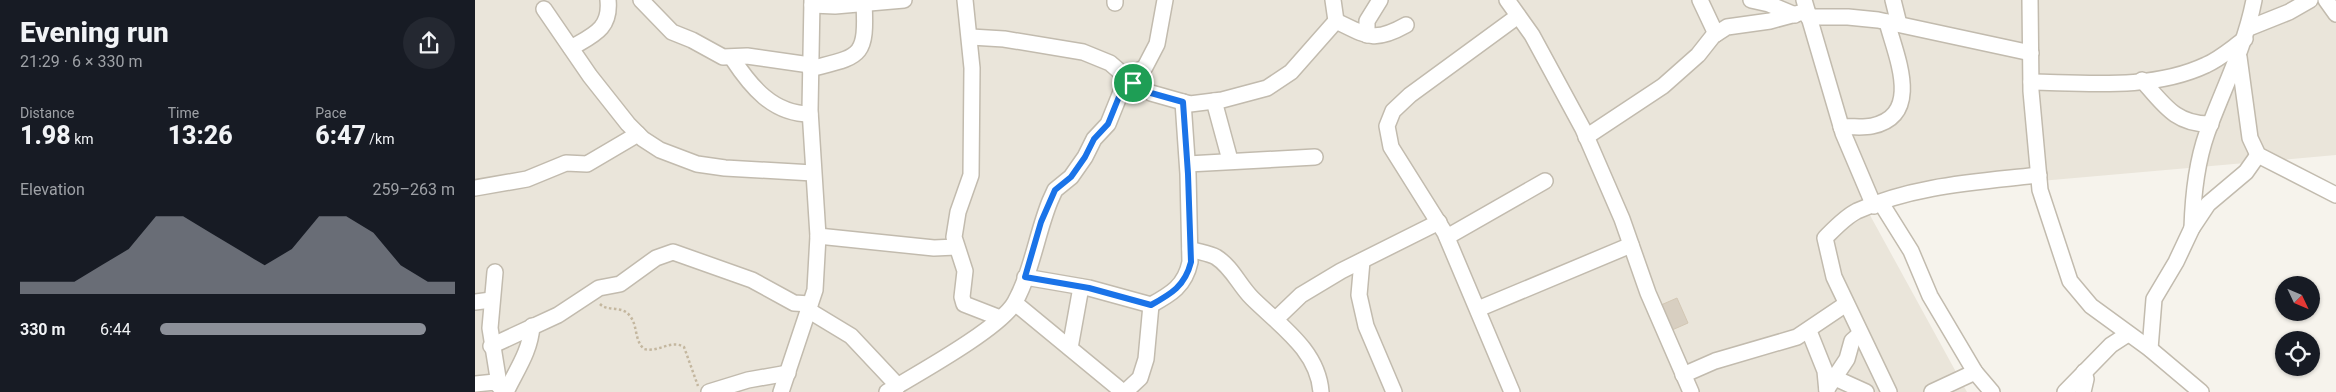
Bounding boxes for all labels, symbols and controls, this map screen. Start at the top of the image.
text: Evening run [20,16,169,49]
button: share [403,17,455,69]
text: 21:29 · 6 × 330 m [20,52,142,71]
pin [1112,62,1154,104]
icon: arrive [1119,69,1147,97]
text: Distance [20,105,75,121]
text: Time [168,105,199,121]
text: Pace [315,105,346,121]
text: 1.98 [20,121,71,150]
text: 13:26 [168,121,233,150]
text: 6:47 [315,121,366,150]
text: km [71,131,94,147]
text: /km [366,131,394,147]
text: Elevation [20,180,85,199]
text: 259–263 m [373,180,455,199]
north arrow [2275,276,2320,321]
map controls [2275,276,2320,376]
text: 330 m [20,320,65,339]
text: 6:44 [100,320,131,339]
button: locate [2275,331,2320,376]

